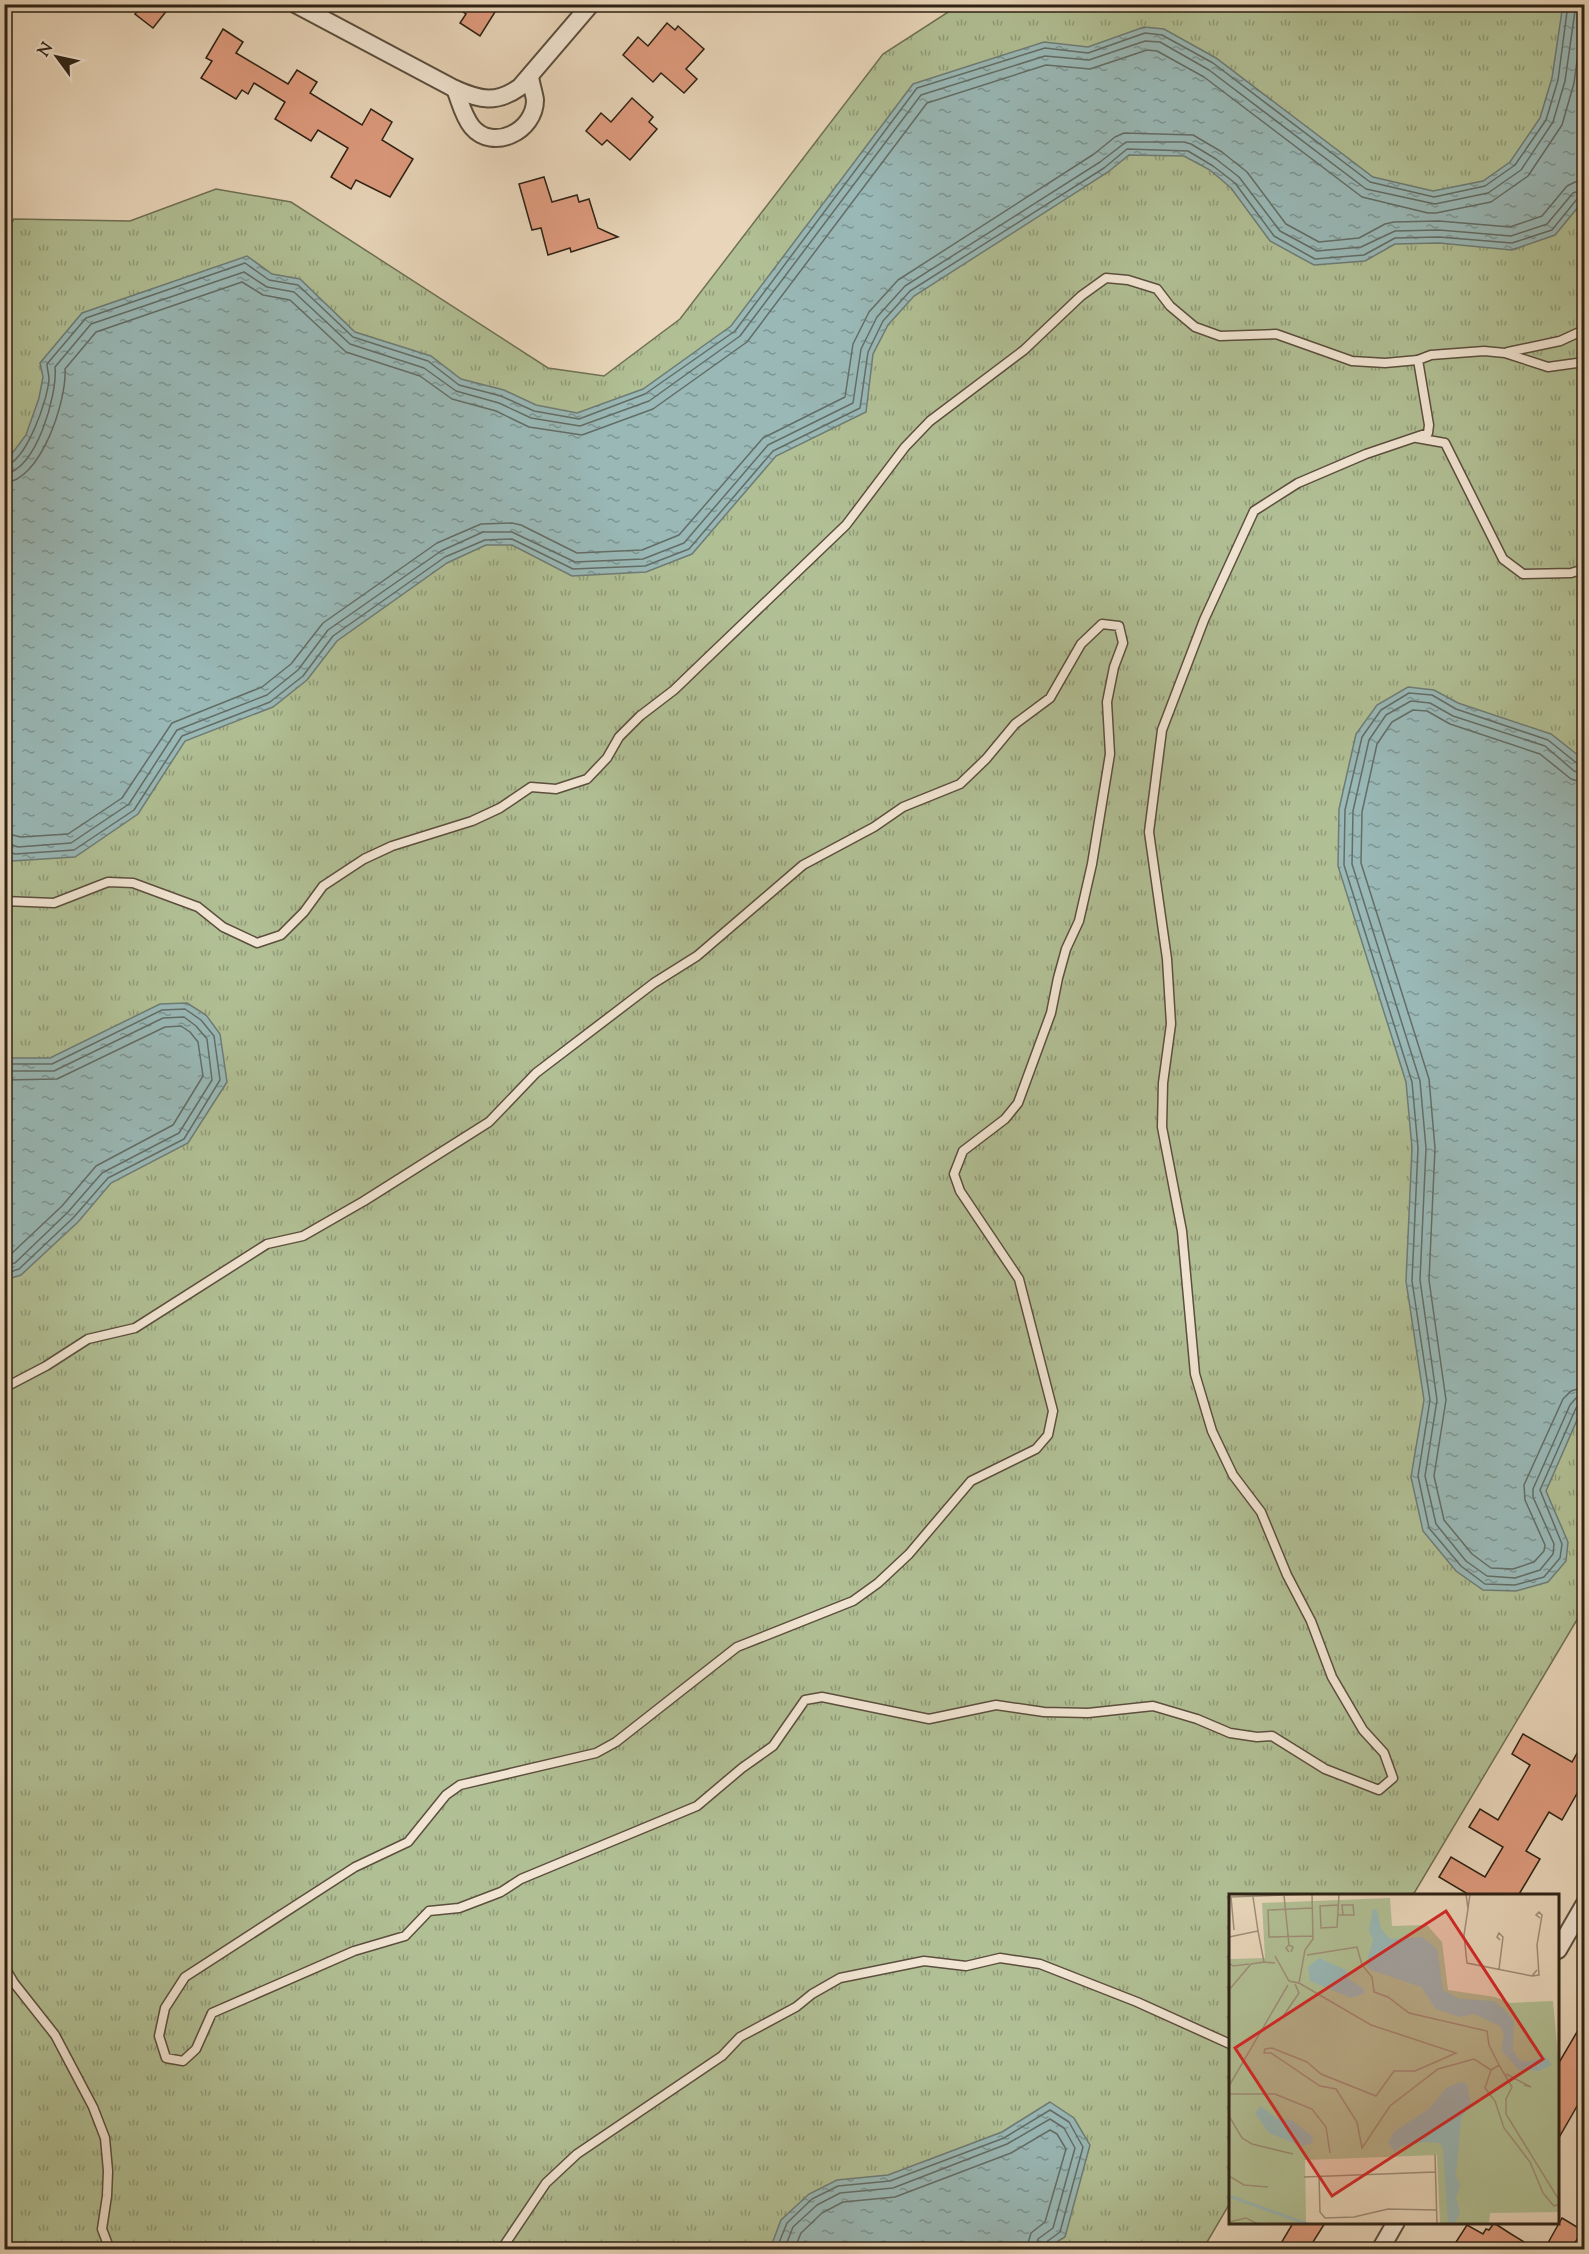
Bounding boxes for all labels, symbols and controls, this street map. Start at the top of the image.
north arrow [27,27,87,87]
text: N [33,38,60,62]
inset map [1229,1894,1559,2224]

